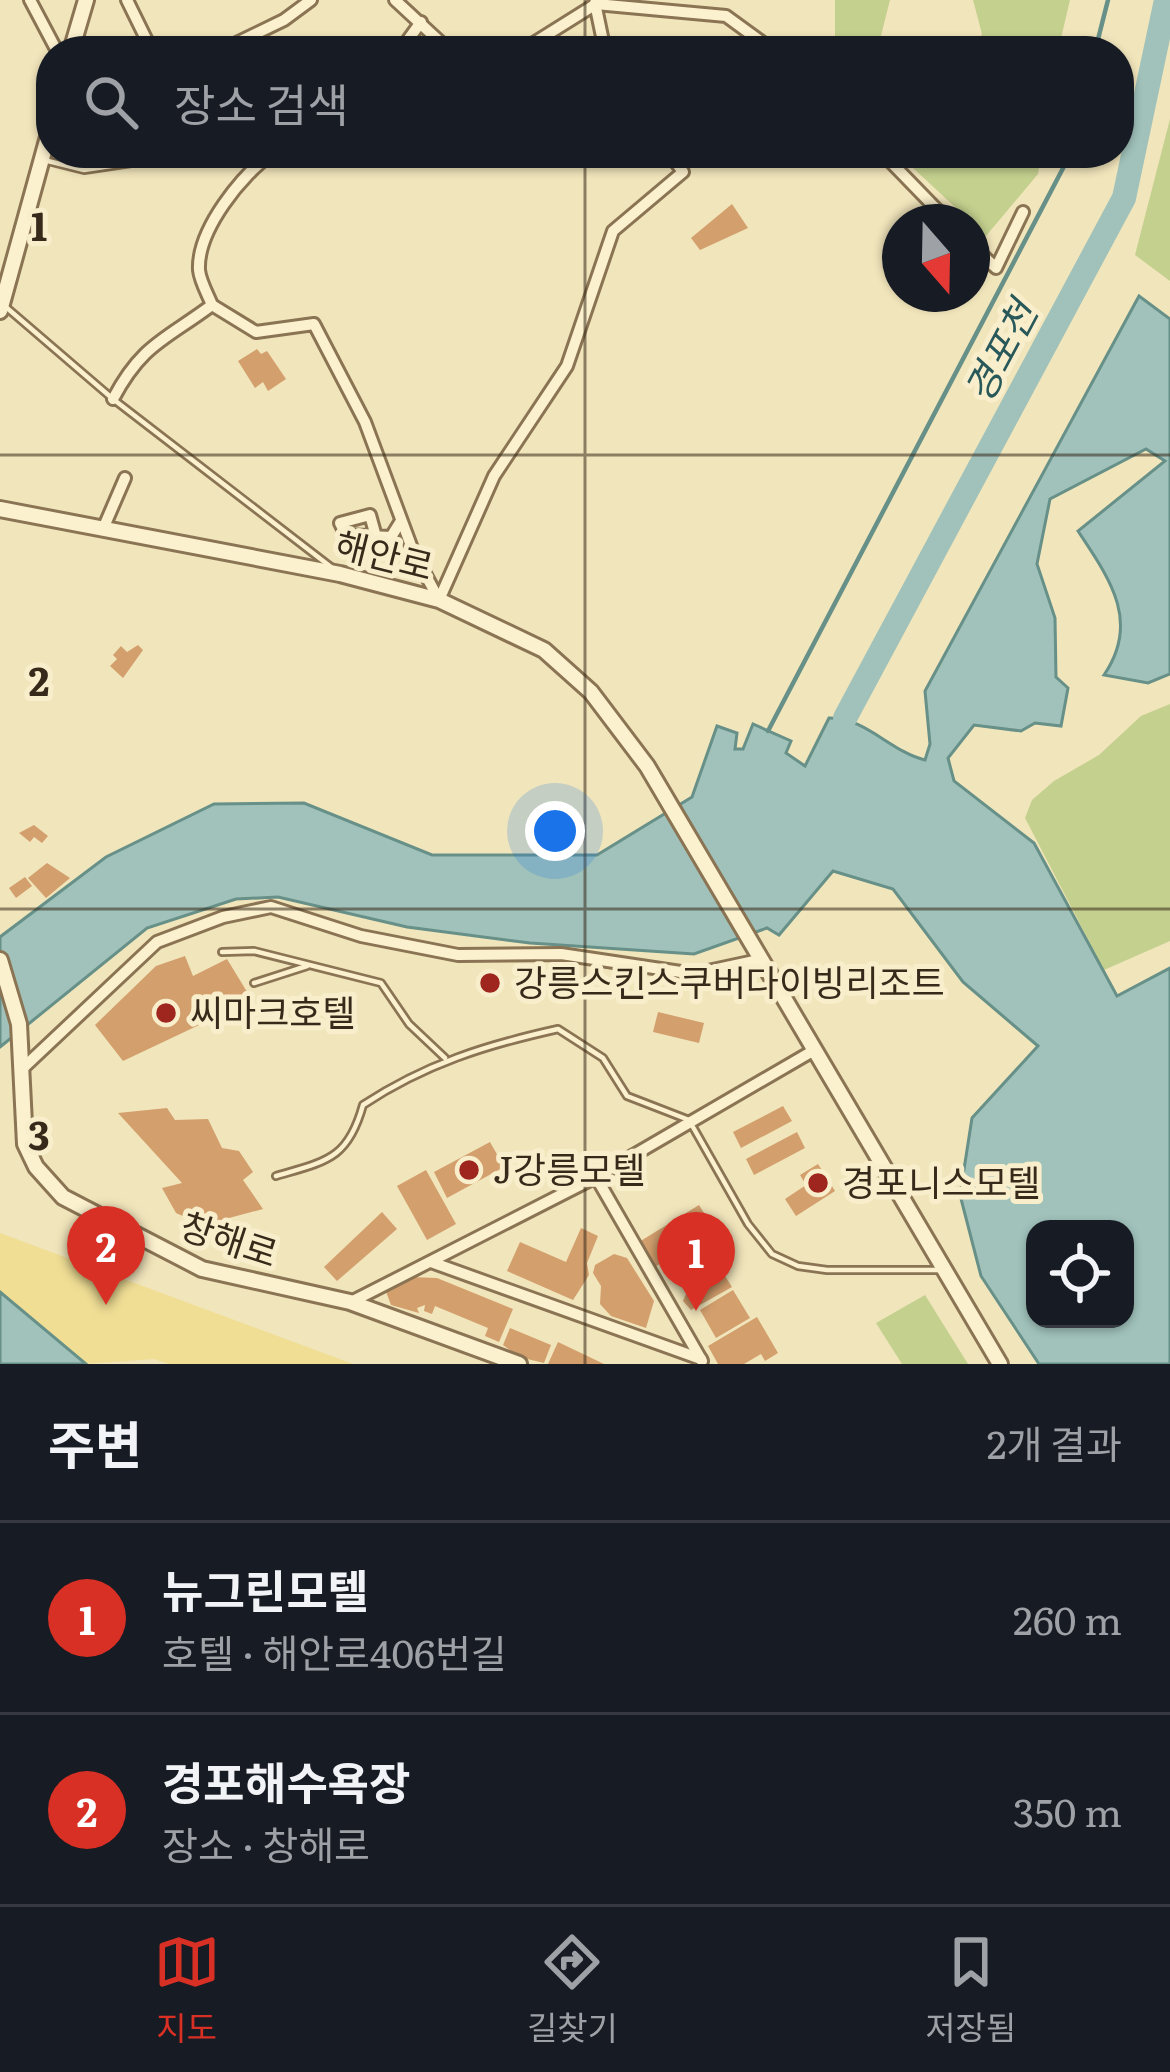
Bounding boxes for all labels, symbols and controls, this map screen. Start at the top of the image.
search box [36,36,1134,168]
icon: search [78,69,144,135]
text: 장소 검색 [174,69,349,136]
text: 1 [31,195,47,253]
north arrow [882,204,990,312]
water label: 경포천 [947,286,1051,412]
street label: 해안로 [330,516,439,591]
text: 2 [29,650,49,708]
your location [525,801,585,861]
place label: 강릉스킨스쿠버다이빙리조트 [514,954,945,1007]
marker: 강릉스킨스쿠버다이빙리조트 [477,970,503,996]
place label: 씨마크호텔 [190,984,356,1037]
marker: 씨마크호텔 [153,1000,179,1026]
text: 3 [28,1104,50,1162]
place label: J강릉모텔 [493,1141,646,1194]
place label: 경포니스모텔 [842,1154,1041,1207]
marker: J강릉모텔 [456,1157,482,1183]
marker: 경포니스모텔 [805,1170,831,1196]
street label: 창해로 [174,1197,285,1278]
pin: 2 [67,1206,145,1305]
pin: 1 [657,1212,735,1311]
map controls [1026,1220,1134,1328]
button: locate [1026,1220,1134,1328]
text: 주변 [48,1404,142,1480]
text: 2개 결과 [987,1413,1122,1471]
text: 뉴그린모텔 [162,1555,369,1622]
text: 1 [79,1589,95,1647]
text: 260 m [1013,1589,1122,1647]
text: 호텔 · 해안로406번길 [162,1622,507,1680]
text: 경포해수욕장 [162,1747,410,1814]
text: 2 [77,1781,97,1839]
text: 350 m [1013,1781,1122,1839]
text: 장소 · 창해로 [162,1814,370,1872]
tab: 지도 [154,1929,220,2050]
tab: 길찾기 [527,1929,618,2050]
tab: 저장됨 [925,1929,1016,2050]

